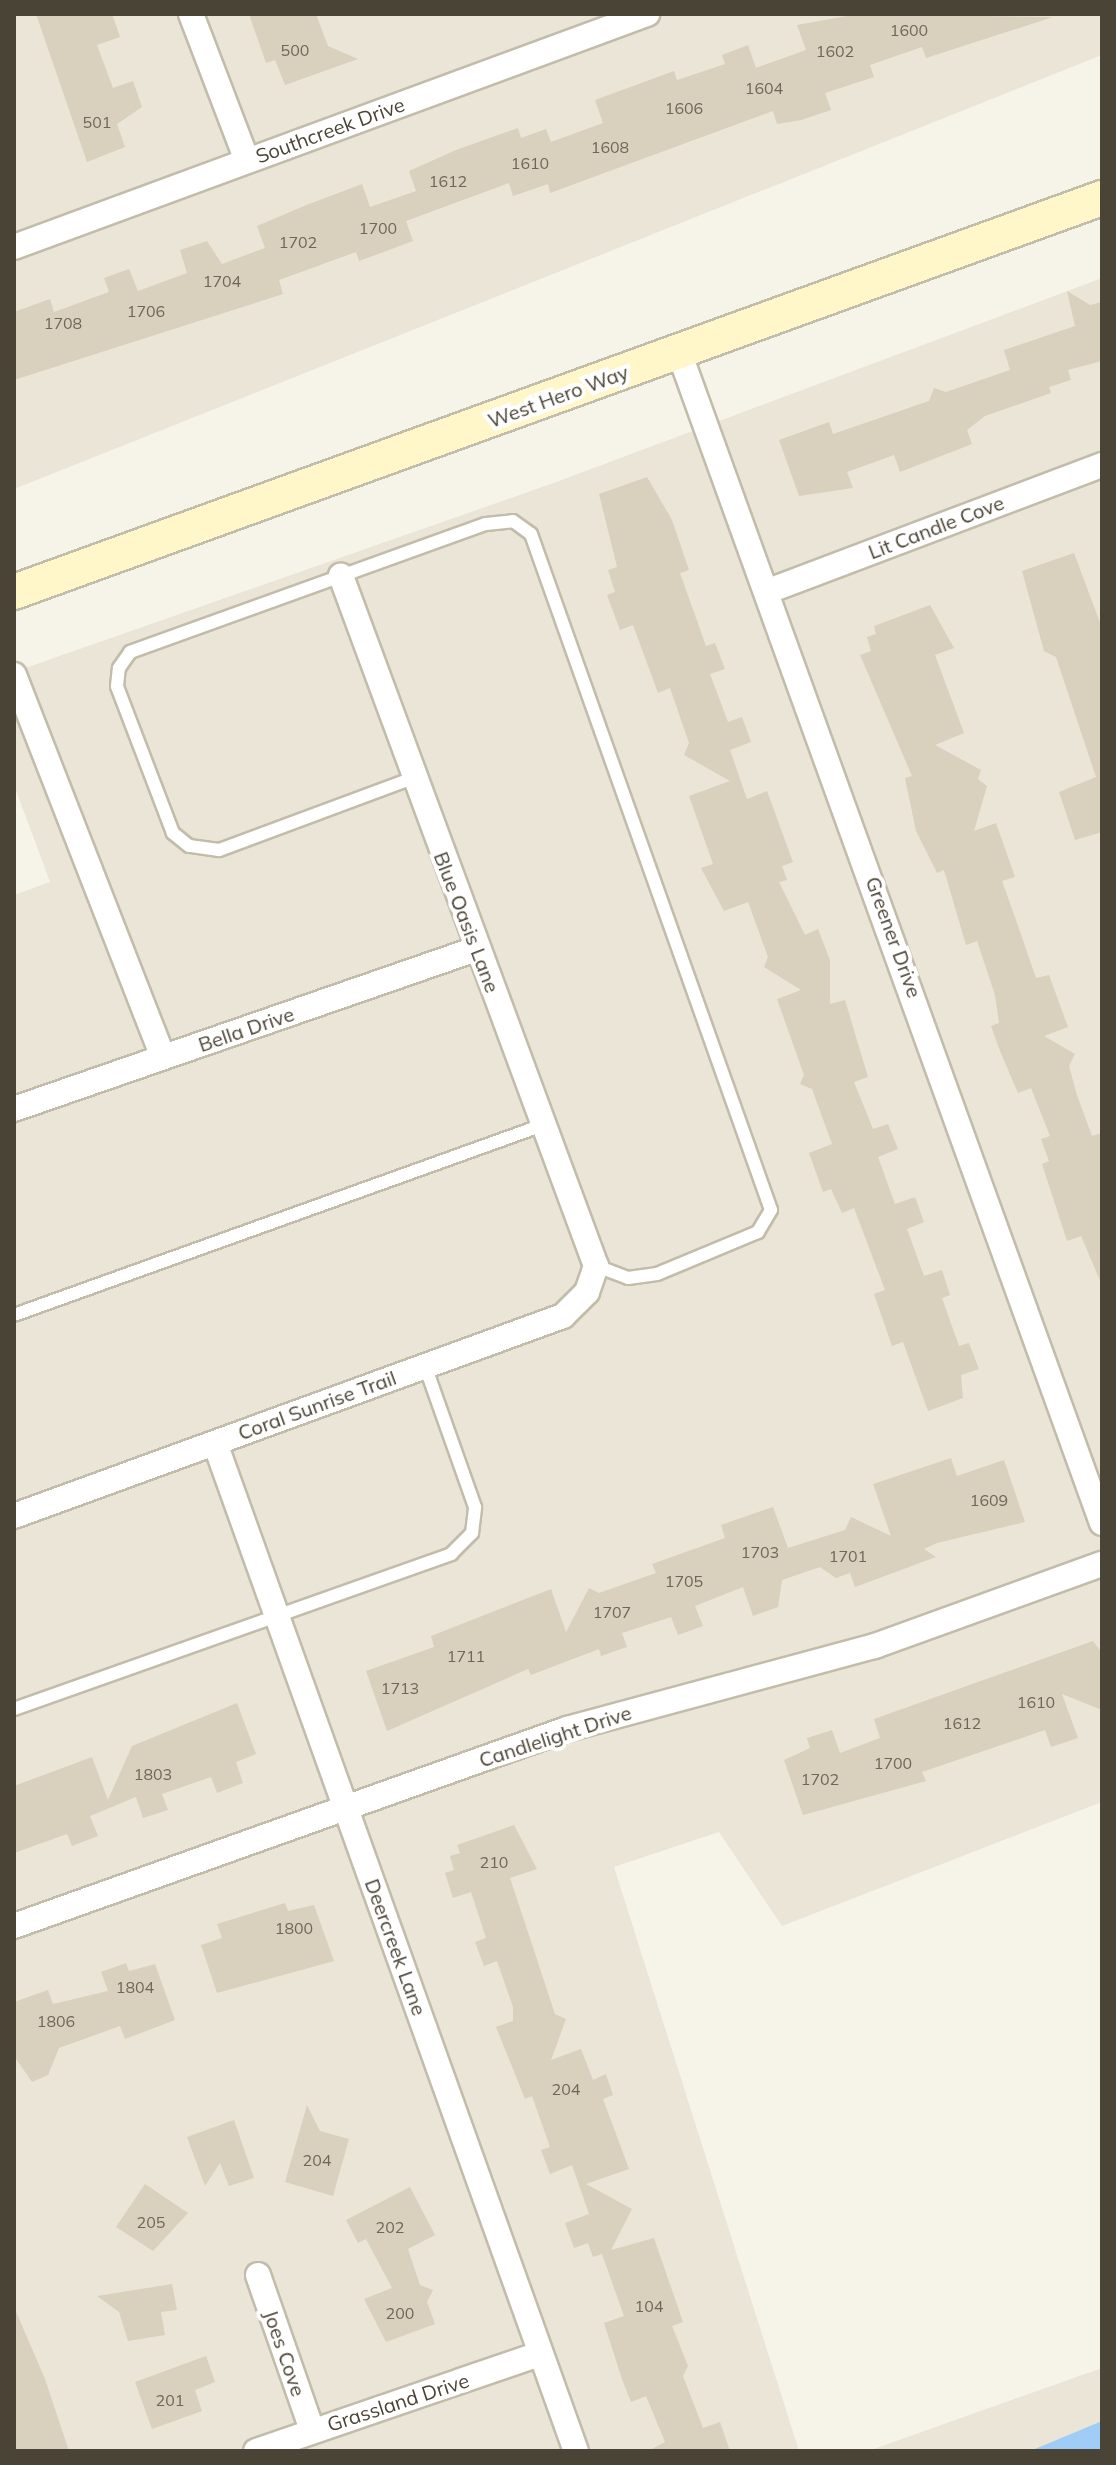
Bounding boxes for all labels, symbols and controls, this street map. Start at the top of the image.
house number: 1600 [890,20,928,40]
house number: 500 [281,40,309,60]
house number: 1602 [816,41,854,61]
house number: 1604 [745,78,783,98]
street label: Southcreek Drive [252,92,408,168]
house number: 1606 [665,98,703,118]
house number: 501 [83,112,111,132]
house number: 1608 [591,137,629,157]
house number: 1610 [511,153,549,173]
house number: 1612 [429,171,467,191]
house number: 1700 [359,218,397,238]
house number: 1702 [279,232,317,252]
house number: 1704 [203,271,241,291]
house number: 1706 [127,301,165,321]
house number: 1708 [44,313,82,333]
street label: West Hero Way [485,359,631,433]
street label: Lit Candle Cove [865,490,1007,564]
street label: Blue Oasis Lane [429,848,505,996]
street label: Greener Drive [861,873,927,1001]
street label: Bella Drive [195,1001,297,1057]
street label: Coral Sunrise Trail [235,1365,399,1445]
house number: 1609 [970,1490,1008,1510]
house number: 1703 [741,1542,779,1562]
house number: 1701 [829,1546,867,1566]
house number: 1705 [665,1571,703,1591]
house number: 1707 [593,1602,631,1622]
house number: 1711 [447,1646,485,1666]
house number: 1713 [381,1678,419,1698]
house number: 1610 [1017,1692,1055,1712]
street label: Candlelight Drive [476,1700,634,1772]
house number: 1612 [943,1713,981,1733]
house number: 1700 [874,1753,912,1773]
house number: 1803 [134,1764,172,1784]
house number: 1702 [801,1769,839,1789]
house number: 210 [480,1852,508,1872]
street label: Deercreek Lane [360,1875,432,2019]
house number: 1800 [275,1918,313,1938]
house number: 1804 [116,1977,154,1997]
house number: 1806 [37,2011,75,2031]
house number: 204 [552,2079,580,2099]
house number: 204 [303,2150,331,2170]
house number: 205 [137,2212,165,2232]
house number: 202 [376,2217,404,2237]
house number: 104 [635,2296,663,2316]
house number: 200 [386,2303,414,2323]
street label: Joes Cove [259,2307,311,2399]
street label: Grassland Drive [324,2368,472,2436]
house number: 201 [156,2390,184,2410]

